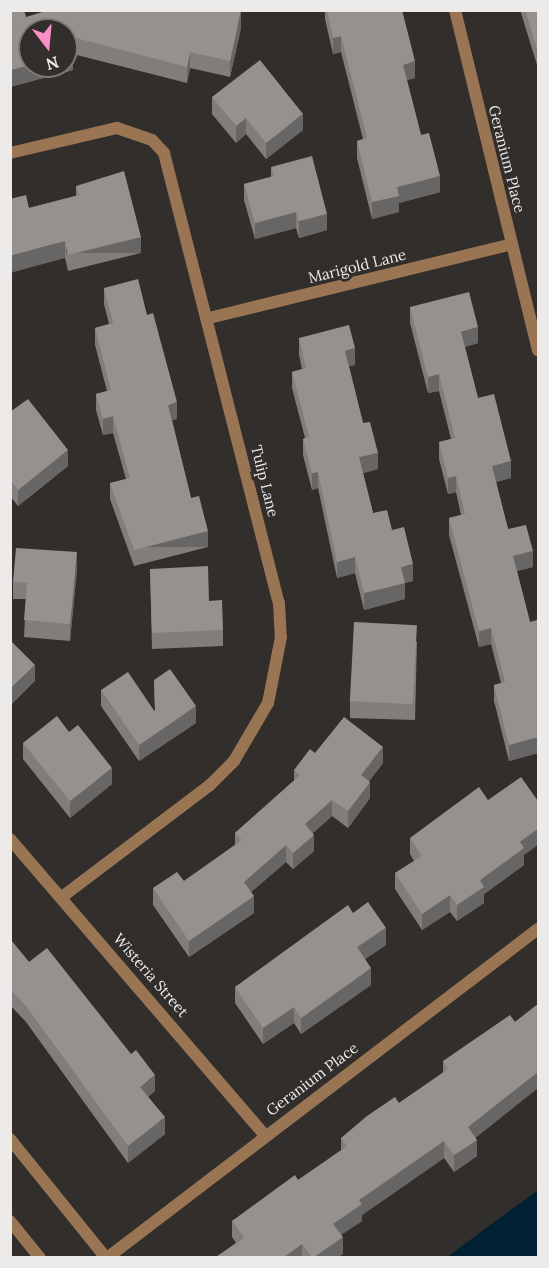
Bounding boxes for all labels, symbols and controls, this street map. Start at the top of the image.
north arrow [18,18,78,78]
text: N [44,52,61,75]
street label: Geranium Place [485,103,529,215]
street label: Marigold Lane [306,245,408,287]
street label: Tulip Lane [247,443,283,519]
street label: Wisteria Street [110,930,192,1020]
street label: Geranium Place [263,1039,361,1119]

